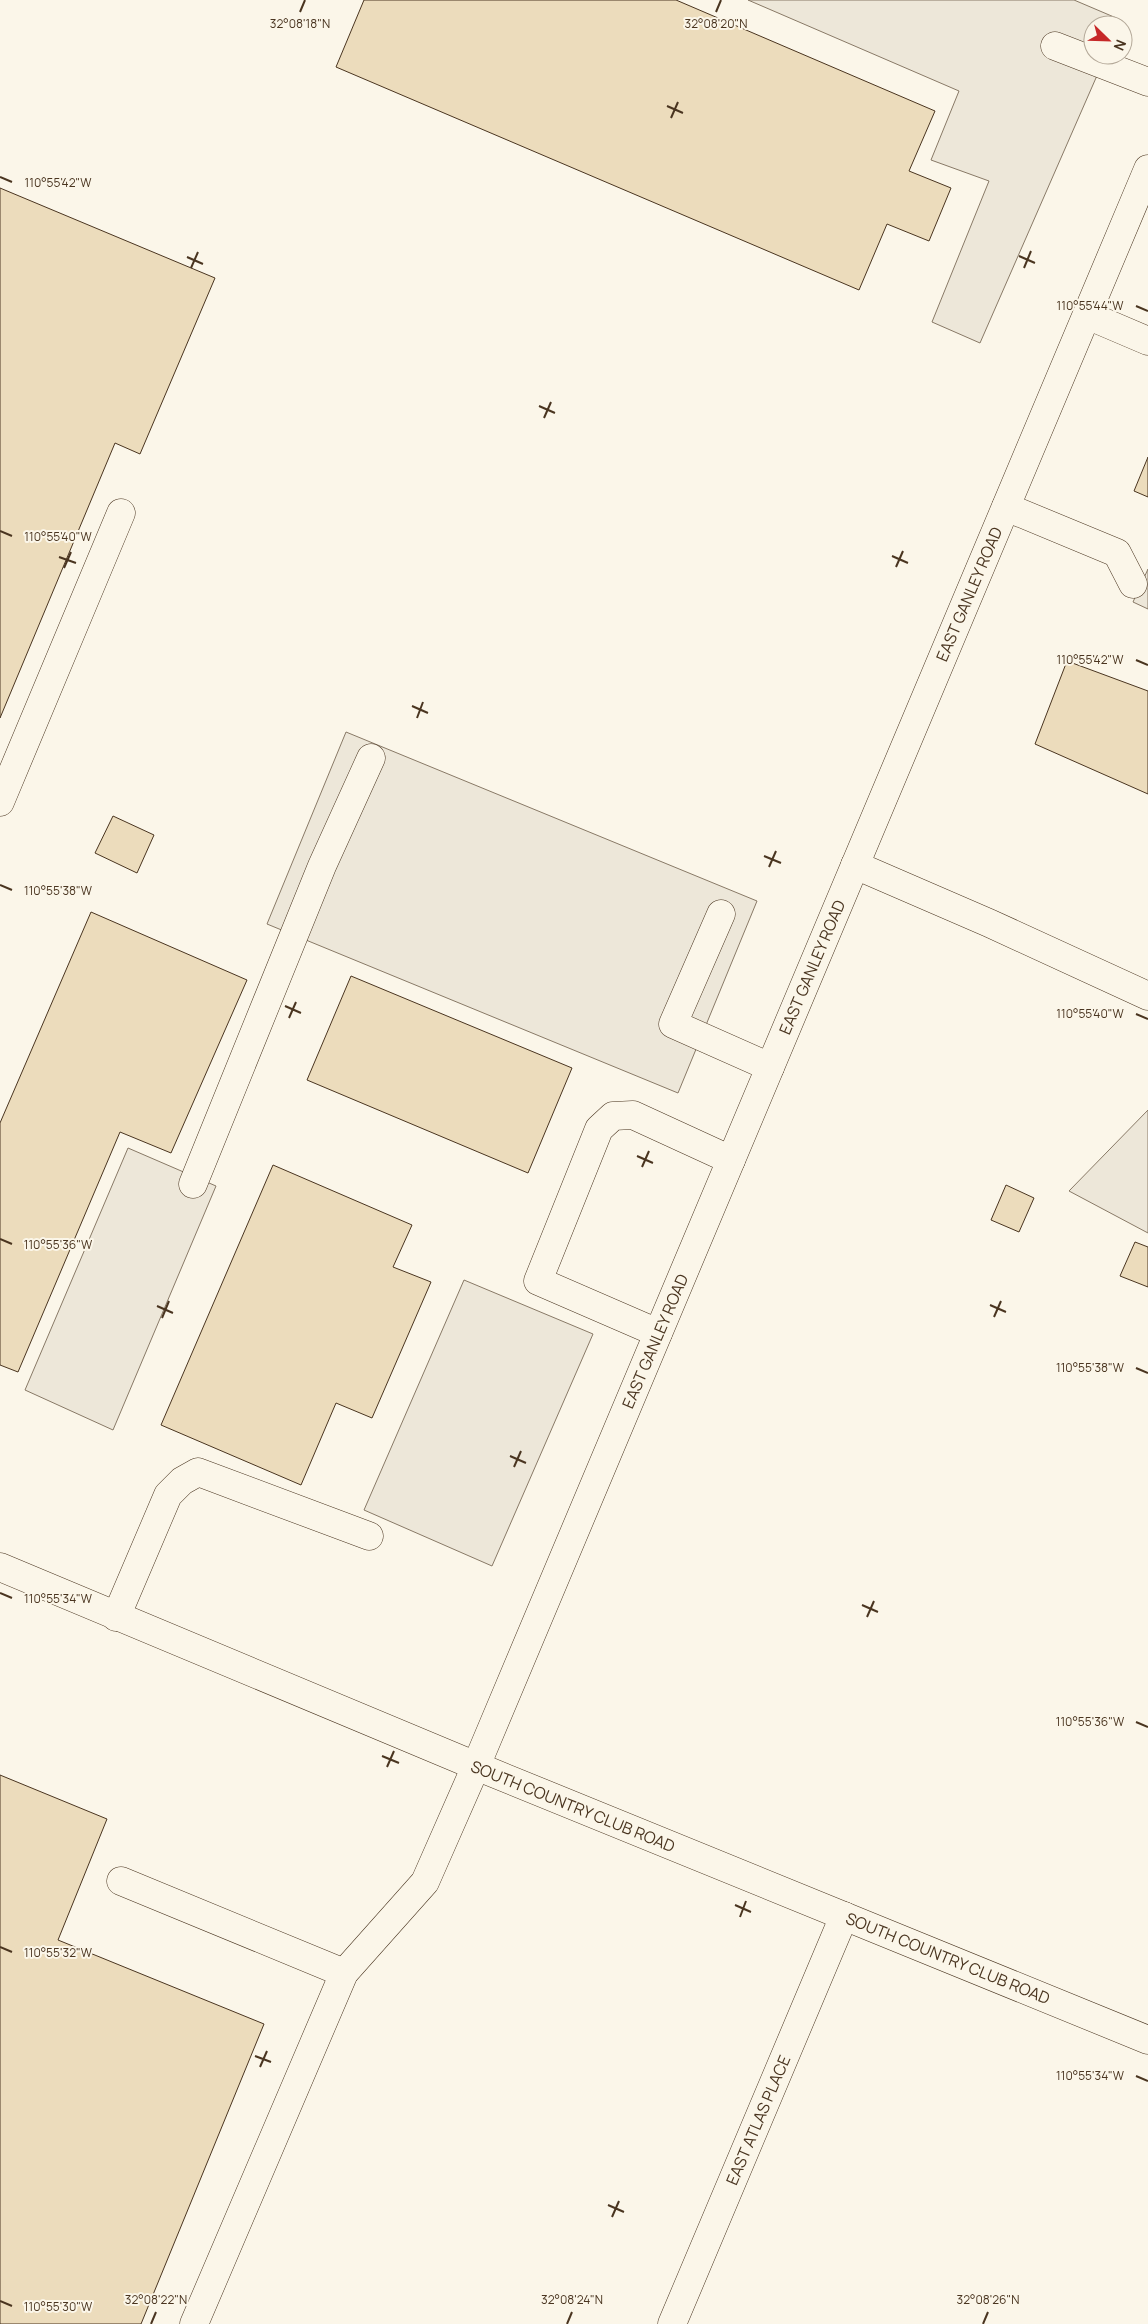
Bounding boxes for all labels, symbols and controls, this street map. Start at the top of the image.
text: 32°08'18"N [270,15,330,32]
text: 32°08'20"N [685,15,747,32]
north arrow [1083,15,1133,65]
text: N [1110,37,1131,54]
text: 110°55'42"W [25,174,92,191]
text: 110°55'44"W [1057,297,1124,314]
street label: EAST GANLEY ROAD [931,523,1007,665]
text: 110°55'40"W [24,528,92,545]
text: 110°55'42"W [1057,651,1124,668]
text: 110°55'38"W [24,882,93,899]
street label: EAST GANLEY ROAD [774,896,850,1038]
text: 110°55'40"W [1056,1005,1124,1022]
text: 110°55'36"W [24,1236,93,1253]
street label: EAST GANLEY ROAD [617,1270,693,1412]
text: 110°55'38"W [1056,1359,1125,1376]
text: 110°55'34"W [24,1590,93,1607]
text: 110°55'36"W [1056,1713,1125,1730]
street label: SOUTH COUNTRY CLUB ROAD [468,1755,679,1857]
street label: SOUTH COUNTRY CLUB ROAD [843,1907,1054,2009]
text: 110°55'32"W [24,1944,93,1961]
street label: EAST ATLAS PLACE [721,2052,795,2188]
text: 110°55'34"W [1056,2067,1125,2084]
text: 32°08'22"N [125,2291,187,2308]
text: 32°08'24"N [541,2291,603,2308]
text: 32°08'26"N [957,2291,1019,2308]
text: 110°55'30"W [24,2298,93,2315]

